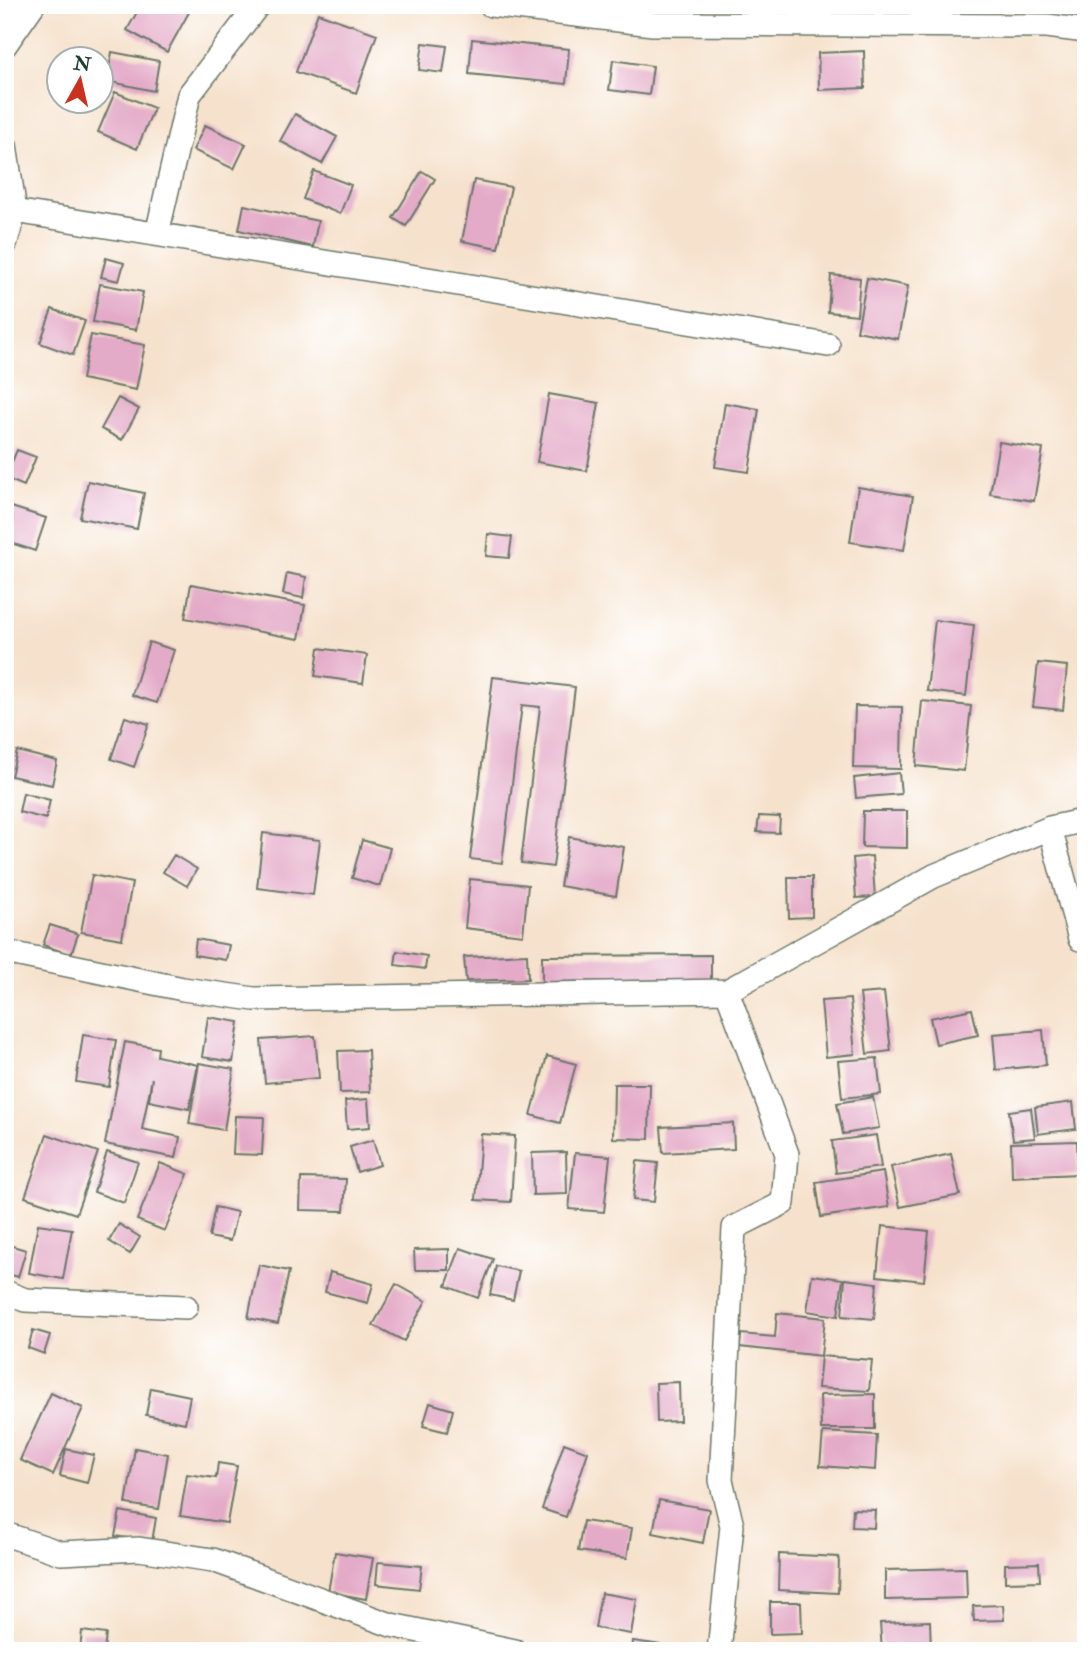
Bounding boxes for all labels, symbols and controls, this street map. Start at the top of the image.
north arrow [46,46,116,116]
text: N [71,51,93,77]

